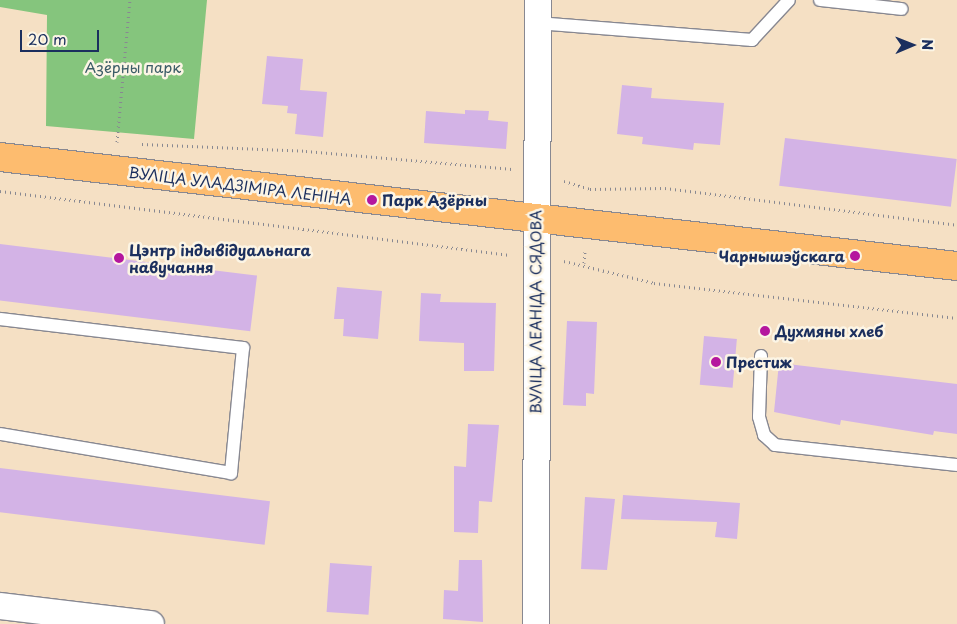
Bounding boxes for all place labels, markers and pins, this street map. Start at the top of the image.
place label: Парк Азёрны [382,191,487,209]
marker: Парк Азёрны [366,194,378,206]
place label: Цэнтр індывідуальнага навучання [129,240,312,275]
place label: Чарнышэўскага [719,247,845,265]
marker: Чарнышэўскага [849,250,861,262]
marker: Цэнтр індывідуальнага навучання [113,252,125,264]
place label: Духмяны хлеб [775,322,885,340]
marker: Духмяны хлеб [759,325,771,337]
place label: Престиж [726,353,792,371]
marker: Престиж [710,356,722,368]

